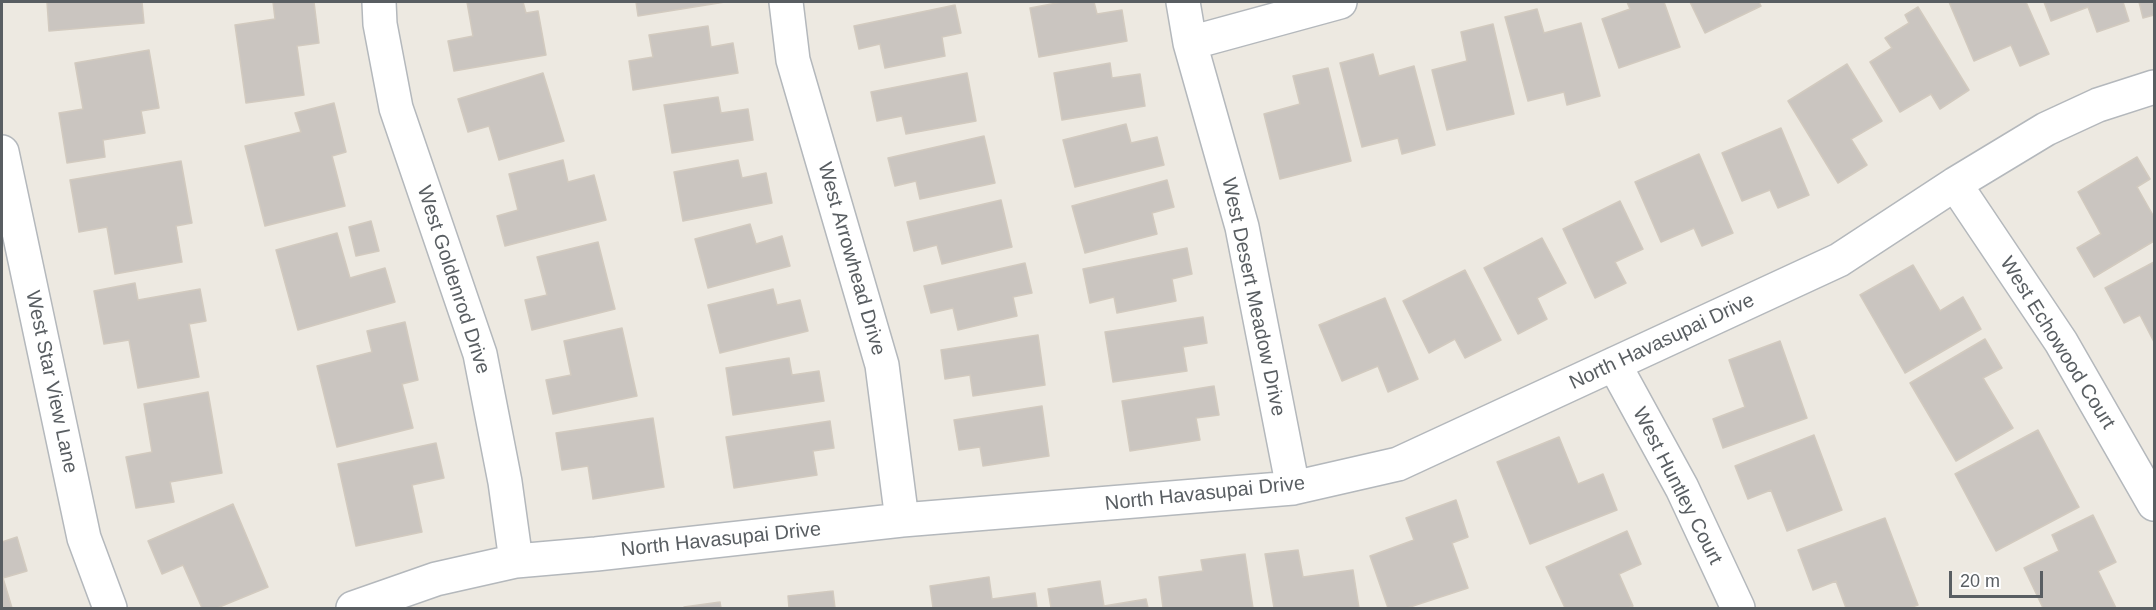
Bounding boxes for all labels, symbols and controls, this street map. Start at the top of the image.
street label: West Arrowhead Drive [812,160,890,358]
street label: West Desert Meadow Drive [1216,176,1290,418]
street label: West Goldenrod Drive [411,183,495,377]
street label: West Echowood Court [1994,252,2120,434]
street label: West Star View Lane [20,289,82,475]
street label: North Havasupai Drive [1566,289,1758,395]
street label: West Huntley Court [1627,403,1727,569]
street label: North Havasupai Drive [1104,472,1306,516]
street label: North Havasupai Drive [620,518,822,562]
scale bar [1952,559,2046,597]
text: 20 m [1960,571,2000,591]

